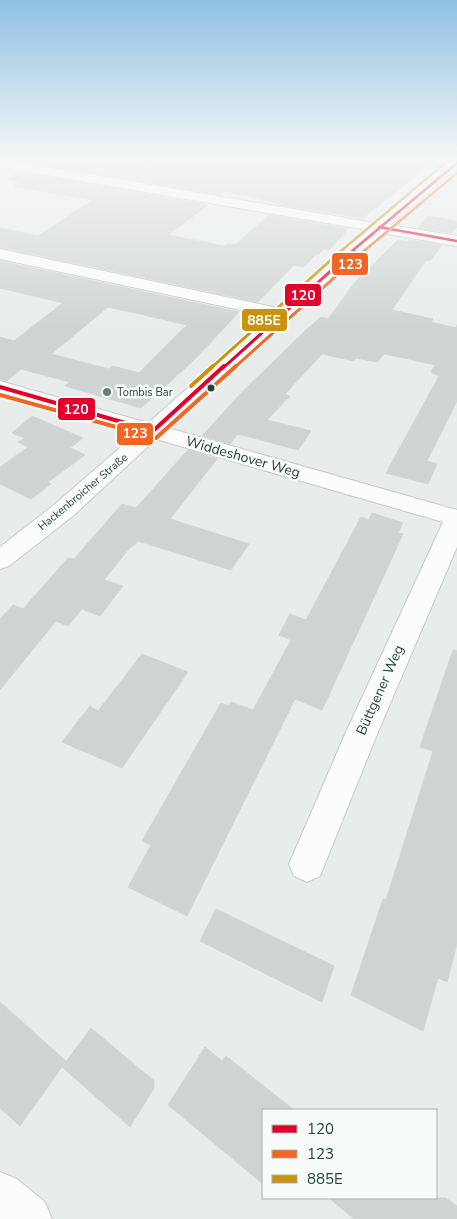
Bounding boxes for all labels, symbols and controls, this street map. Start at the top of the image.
line badge: 123 [331,252,369,276]
text: 123 [337,255,363,274]
line badge: 120 [284,283,322,307]
text: 120 [290,286,316,305]
line badge: 885E [241,308,288,332]
text: 885E [247,311,281,330]
unlabelled marker [206,383,216,393]
place label: Tombis Bar [117,385,173,400]
marker: Tombis Bar [101,386,113,398]
line badge: 120 [57,397,96,421]
text: 120 [63,400,89,419]
line badge: 123 [116,422,154,446]
text: 123 [122,424,148,443]
street label: Widdeshover Weg [184,432,302,482]
street label: Hackenbroicher Straße [35,450,131,534]
street label: Büttgener Weg [352,642,408,738]
legend [262,1109,437,1199]
text: 120 [307,1119,334,1139]
text: 123 [307,1144,334,1164]
text: 885E [307,1169,343,1189]

